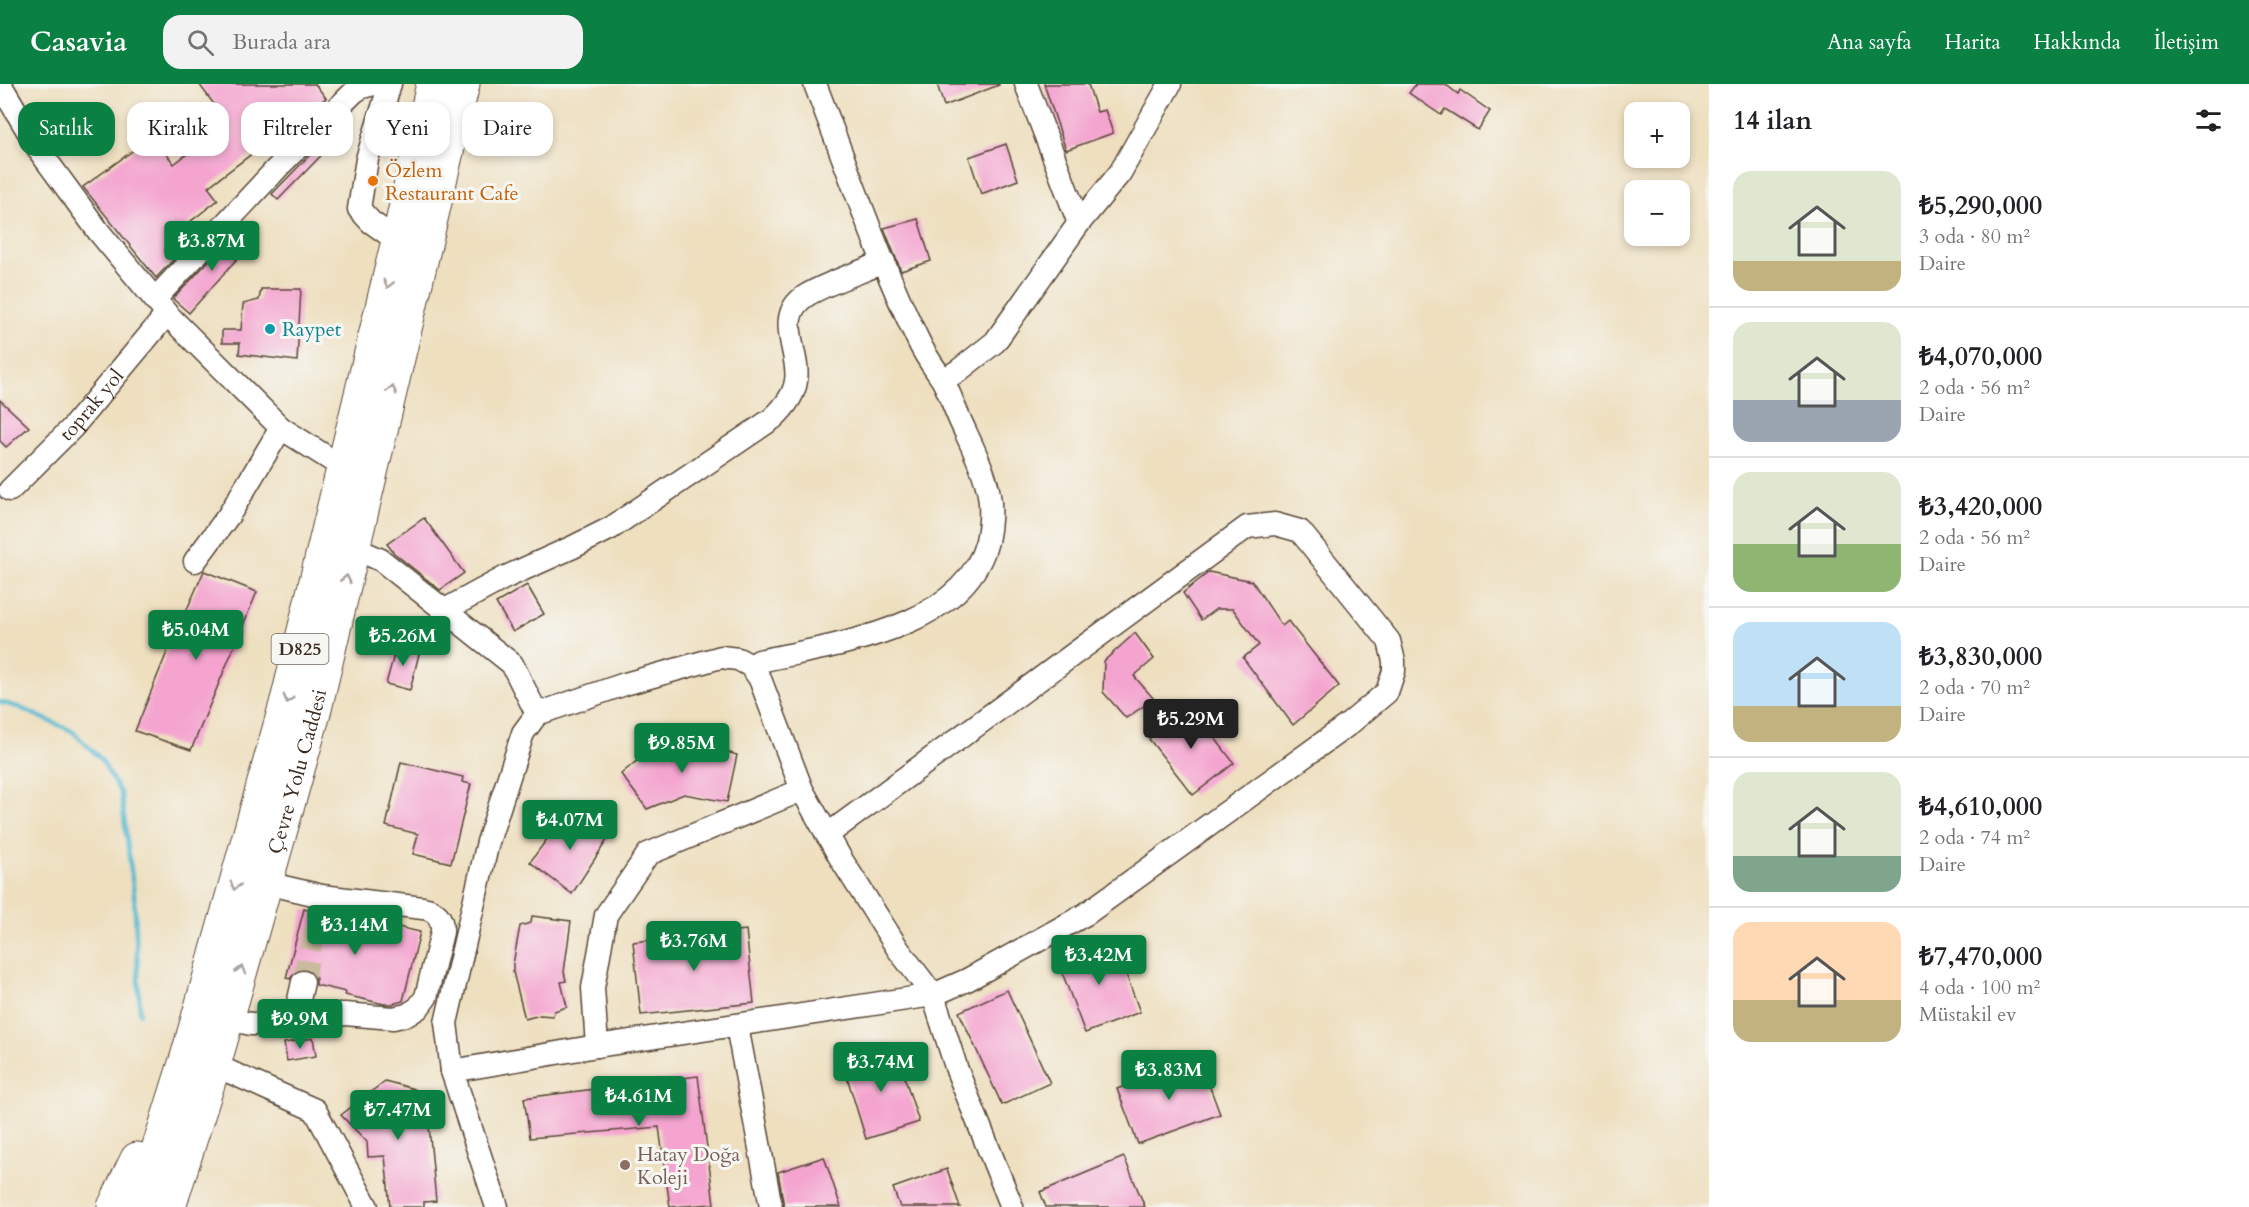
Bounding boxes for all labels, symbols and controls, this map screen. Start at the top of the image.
search box [163,15,583,69]
text: Casavia [30,23,127,61]
icon: search [184,26,217,59]
text: Burada ara [232,27,331,57]
text: Ana sayfa [1827,28,1912,57]
text: Harita [1945,28,2001,57]
text: Hakkında [2034,28,2121,57]
text: İletişim [2154,28,2219,57]
chip: Satılık [18,102,115,156]
chip: Kiralık [127,102,229,156]
chip: Filtreler [241,102,353,156]
chip: Yeni [365,102,450,156]
chip: Daire [462,102,553,156]
map controls [1624,102,1690,246]
button: + [1624,102,1690,168]
text: 14 ilan [1733,103,1812,138]
icon: filters [2192,104,2225,137]
place label: Özlem Restaurant Cafe [385,157,519,207]
marker: Özlem Restaurant Cafe [366,174,380,188]
button: − [1624,180,1690,246]
text: ₺5,290,000 [1919,188,2042,223]
icon: home [1781,195,1853,267]
pin: ₺3.87M [163,221,261,272]
text: 3 oda · 80 m² [1919,223,2030,250]
text: ₺3.87M [178,227,246,254]
text: Daire [1919,250,1966,277]
one-way arrow [382,279,395,289]
place label: Raypet [282,316,342,343]
marker: Raypet [263,322,277,336]
text: ₺4,070,000 [1919,339,2042,374]
icon: home [1781,346,1853,418]
street label: toprak yol [53,363,129,447]
text: 2 oda · 56 m² [1919,374,2030,401]
one-way arrow [384,385,397,395]
text: Daire [1919,401,1966,428]
text: ₺3,420,000 [1919,489,2042,524]
icon: home [1781,496,1853,568]
text: 2 oda · 56 m² [1919,524,2030,551]
text: Daire [1919,551,1966,578]
one-way arrow [339,575,352,585]
pin: ₺5.04M [147,610,245,661]
text: ₺5.04M [162,616,230,643]
pin: ₺5.26M [354,616,452,667]
text: ₺5.26M [369,622,437,649]
road number: D825 [272,634,328,664]
text: ₺3,830,000 [1919,639,2042,674]
icon: home [1781,646,1853,718]
text: 2 oda · 70 m² [1919,674,2030,701]
street label: Çevre Yolu Caddesi [261,686,333,857]
one-way arrow [282,693,295,703]
pin: ₺5.29M [1142,699,1240,750]
text: Daire [1919,701,1966,728]
text: ₺5.29M [1157,705,1225,732]
pin: ₺9.85M [633,723,731,774]
text: ₺9.85M [648,729,716,756]
text: ₺4,610,000 [1919,789,2042,824]
icon: home [1781,796,1853,868]
pin: ₺4.07M [521,800,619,851]
text: ₺4.07M [536,806,604,833]
text: 2 oda · 74 m² [1919,824,2030,851]
text: Daire [1919,851,1966,878]
one-way arrow [230,880,242,891]
pin: ₺3.14M [306,905,404,956]
text: ₺3.14M [321,911,389,938]
pin: ₺3.76M [645,921,743,972]
text: ₺3.76M [660,927,728,954]
pin: ₺3.42M [1050,935,1148,986]
text: ₺7,470,000 [1919,939,2042,974]
text: ₺3.42M [1065,941,1133,968]
icon: home [1781,946,1853,1018]
one-way arrow [234,965,246,976]
text: 4 oda · 100 m² [1919,974,2040,1001]
pin: ₺9.9M [258,999,342,1050]
text: Müstakil ev [1919,1001,2016,1028]
text: ₺9.9M [271,1005,329,1032]
pin: ₺3.74M [832,1042,930,1093]
text: ₺3.74M [847,1048,915,1075]
pin: ₺3.83M [1120,1050,1218,1101]
text: ₺3.83M [1135,1056,1203,1083]
pin: ₺4.61M [590,1076,688,1127]
text: ₺4.61M [605,1082,673,1109]
pin: ₺7.47M [349,1090,447,1141]
text: ₺7.47M [364,1096,432,1123]
place label: Hatay Doğa Koleji [637,1141,741,1191]
marker: Hatay Doğa Koleji [618,1158,632,1172]

